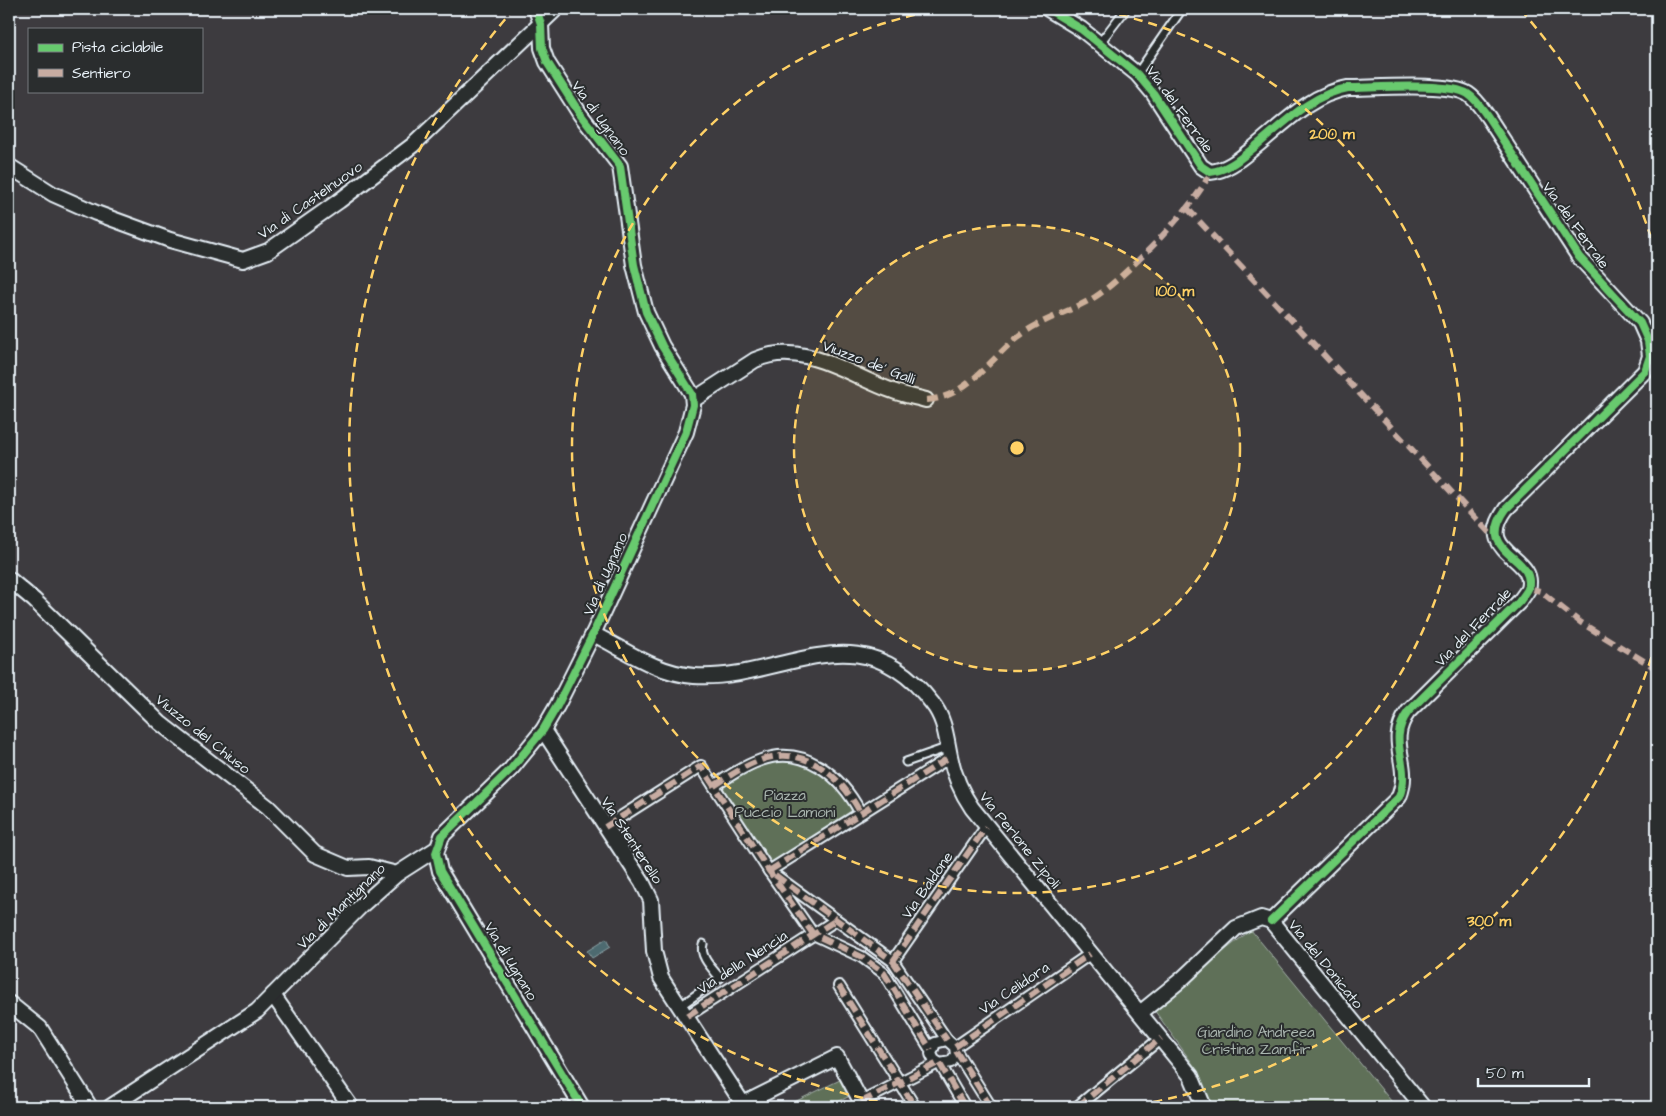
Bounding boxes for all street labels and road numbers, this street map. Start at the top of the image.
street label: Via del Ferrale [1141,62,1218,157]
street label: Via di Ugnano [565,76,635,161]
street label: Via di Castelnuovo [254,156,367,244]
street label: Via del Ferrale [1537,178,1614,273]
street label: Viuzzo de' Galli [819,335,919,390]
street label: Via di Ugnano [578,529,634,619]
street label: Via del Ferrale [1430,583,1517,672]
street label: Viuzzo del Chiuso [151,690,255,780]
street label: Via Perlone Zipoli [974,787,1066,894]
street label: Via Stenterello [595,792,668,889]
street label: Via Baldone [897,847,958,923]
street label: Via di Mantignano [292,858,391,955]
street label: Via del Donicato [1283,915,1368,1014]
street label: Via di Ugnano [478,918,543,1006]
street label: Via della Nencia [693,925,792,1000]
street label: Via Celidora [975,957,1054,1020]

